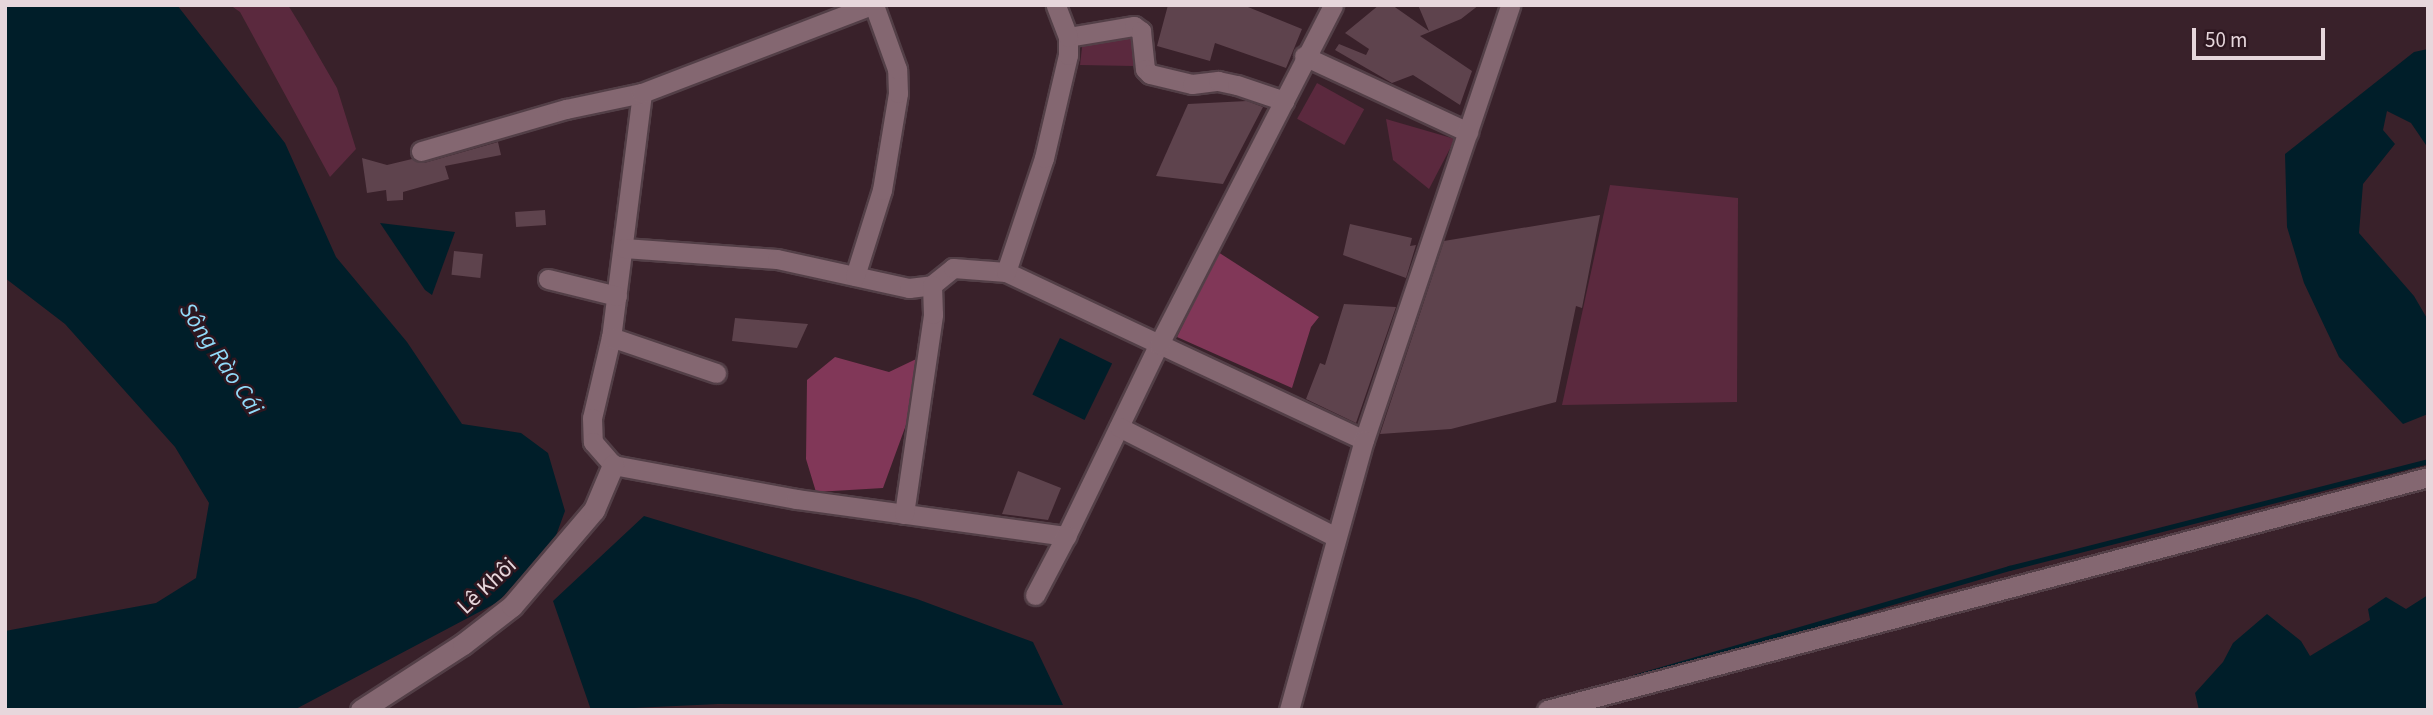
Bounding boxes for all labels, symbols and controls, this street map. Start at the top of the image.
scale bar [2195,14,2328,58]
text: 50 m [2205,25,2247,55]
water label: Sông Rào Cái [173,297,269,421]
street label: Lê Khôi [452,552,522,620]

